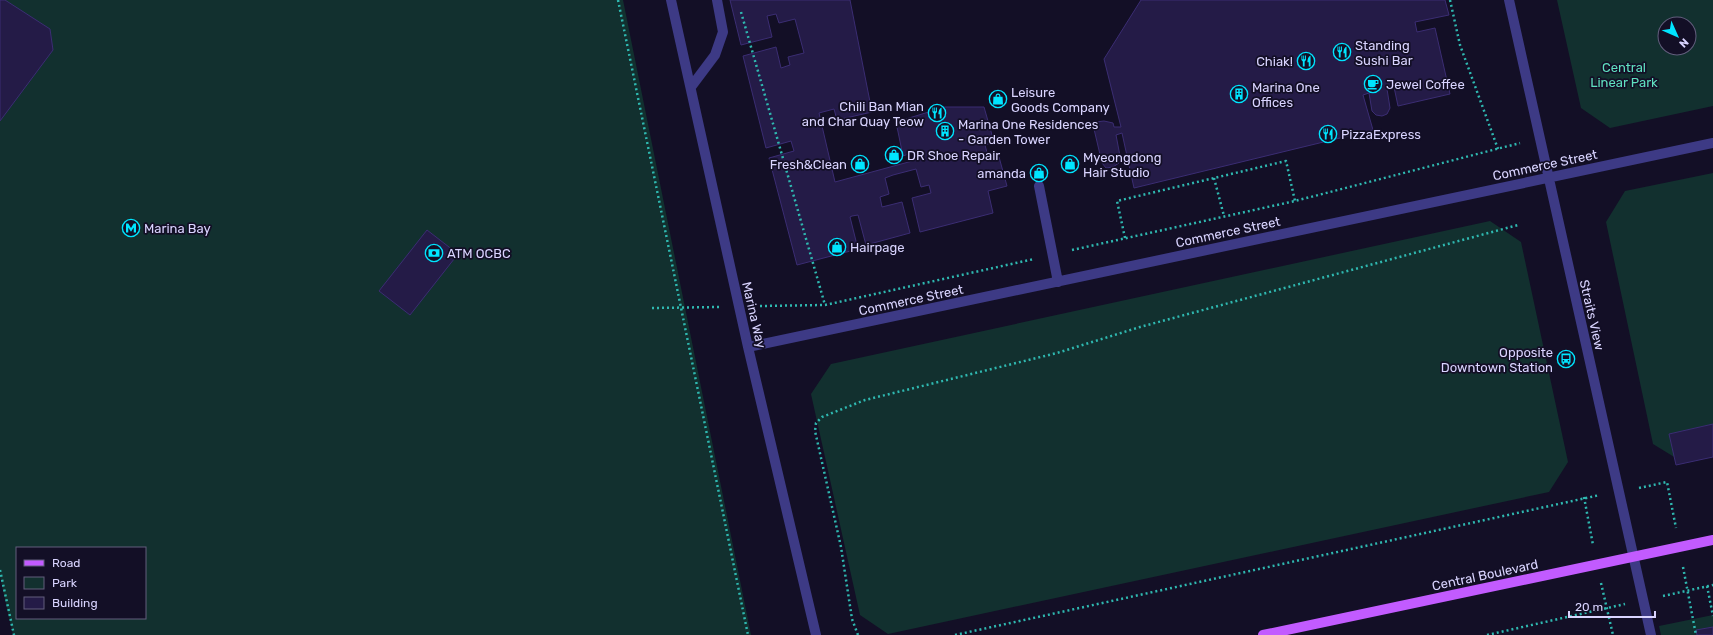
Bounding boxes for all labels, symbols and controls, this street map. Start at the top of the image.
north arrow [1657,16,1697,56]
text: N [1676,35,1691,50]
place label: Standing Sushi Bar [1355,38,1413,68]
restaurant icon: Standing Sushi Bar [1332,42,1352,62]
restaurant icon: Chiak! [1296,51,1316,71]
place label: Chiak! [1256,54,1293,69]
park label: Central Linear Park [1590,60,1658,90]
cafe icon: Jewel Coffee [1363,74,1383,94]
place label: Jewel Coffee [1386,77,1465,92]
place label: Marina One Offices [1252,80,1320,110]
building icon: Marina One Offices [1229,84,1249,104]
place label: Leisure Goods Company [1011,85,1110,115]
shop icon: Leisure Goods Company [988,89,1008,109]
place label: Chili Ban Mian and Char Quay Teow [802,99,924,129]
restaurant icon: Chili Ban Mian and Char Quay Teow [927,103,947,123]
place label: Marina One Residences - Garden Tower [958,117,1099,147]
building icon: Marina One Residences - Garden Tower [935,121,955,141]
restaurant icon: PizzaExpress [1318,124,1338,144]
place label: PizzaExpress [1341,127,1421,142]
shop icon: DR Shoe Repair [884,145,904,165]
street label: Commerce Street [1491,147,1599,183]
place label: DR Shoe Repair [907,148,1000,163]
place label: Myeongdong Hair Studio [1083,150,1161,180]
shop icon: Fresh&Clean [850,154,870,174]
shop icon: Myeongdong Hair Studio [1060,154,1080,174]
place label: Fresh&Clean [770,157,847,172]
shop icon: amanda [1029,163,1049,183]
place label: amanda [977,166,1026,181]
street label: Commerce Street [1174,214,1282,250]
metro station icon: Marina Bay [121,218,141,238]
place label: Marina Bay [144,221,211,236]
shop icon: Hairpage [827,237,847,257]
place label: Hairpage [850,240,905,256]
bank icon: ATM OCBC [424,243,444,263]
place label: ATM OCBC [447,246,511,261]
street label: Straits View [1577,278,1607,352]
street label: Marina Way [739,280,769,350]
street label: Commerce Street [857,282,965,318]
place label: Opposite Downtown Station [1441,345,1553,375]
bus stop icon: Opposite Downtown Station [1556,349,1576,369]
legend [16,547,146,619]
text: Road [52,556,80,570]
street label: Central Boulevard [1431,556,1539,594]
text: Park [52,576,78,590]
scale bar [1569,593,1655,619]
text: Building [52,596,98,610]
text: 20 m [1575,600,1603,614]

